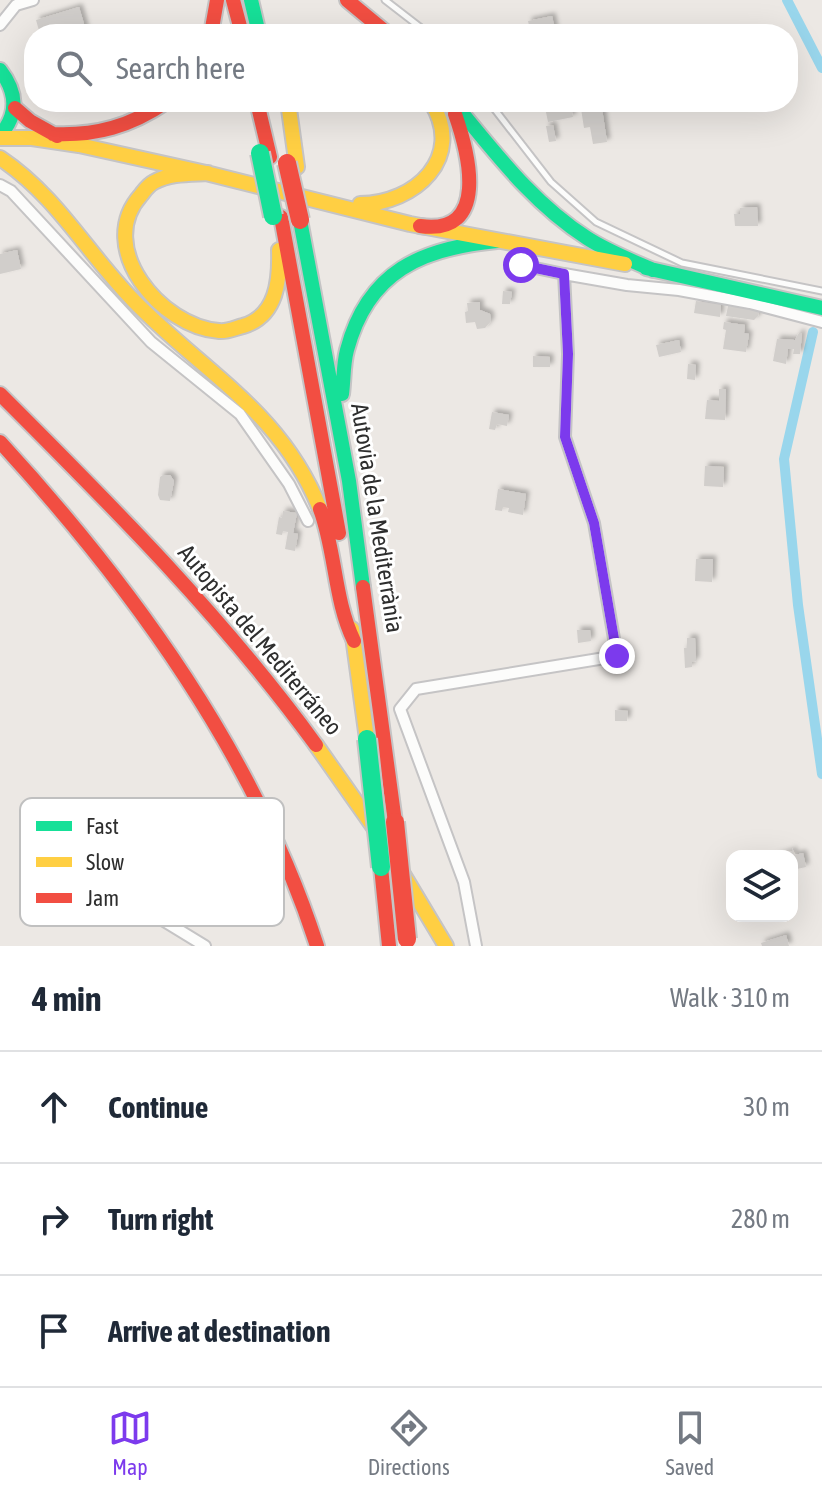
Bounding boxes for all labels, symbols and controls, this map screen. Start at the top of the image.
search box [24,24,798,112]
icon: search [52,46,96,90]
text: Search here [116,51,245,85]
route start [503,247,539,283]
street label: Autovia de la Mediterrània [346,401,409,634]
street label: Autopista del Mediterráneo [173,539,348,740]
route end [599,638,635,674]
legend [20,798,284,926]
text: Fast [86,813,119,839]
text: Slow [86,849,124,875]
map controls [726,850,798,922]
button: layers [726,850,798,922]
text: Jam [86,885,119,911]
text: 4 min [32,979,101,1018]
text: Walk · 310 m [670,983,790,1013]
icon: ahead [32,1085,76,1129]
text: Continue [108,1090,208,1124]
text: 30 m [743,1092,790,1122]
icon: right [32,1197,76,1241]
text: Turn right [108,1202,214,1236]
text: 280 m [731,1204,790,1234]
icon: arrive [32,1309,76,1353]
text: Arrive at destination [108,1314,330,1348]
tab: Map [108,1406,152,1480]
tab: Directions [368,1406,450,1480]
tab: Saved [665,1406,714,1480]

